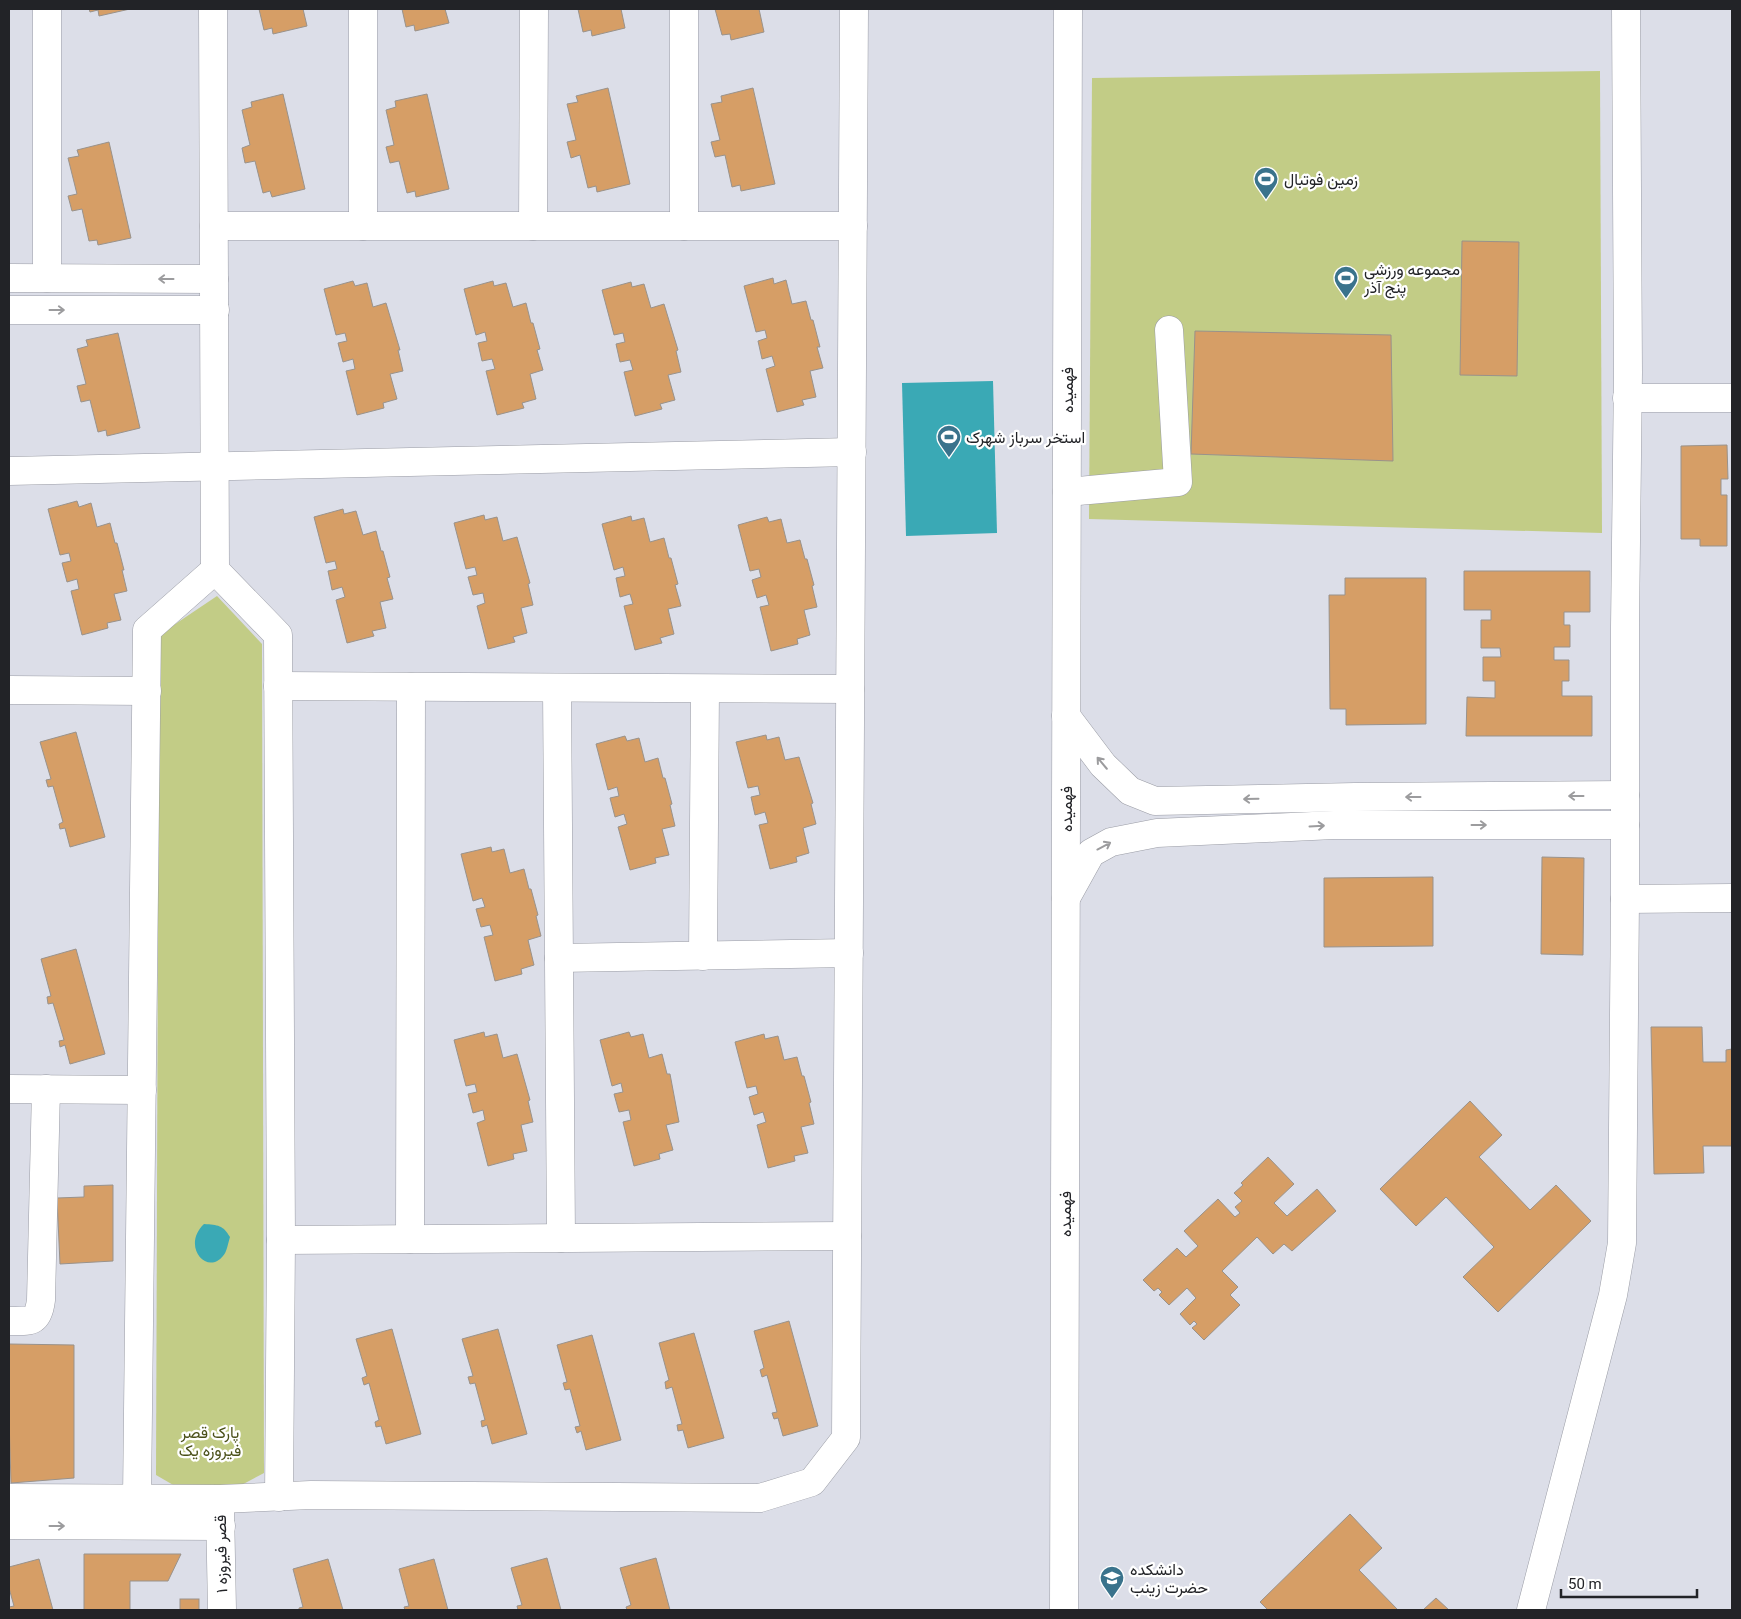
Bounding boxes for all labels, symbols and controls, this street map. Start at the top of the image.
sports icon: زمین فوتبال [1253,166,1279,200]
place label: زمین فوتبال [1284,170,1358,190]
place label: مجموعه ورزشی پنج آذر [1363,260,1460,299]
sports icon: مجموعه ورزشی پنج آذر [1333,265,1359,299]
one-way arrow [158,274,174,284]
one-way arrow [49,305,65,315]
street label: فهمیده [1058,367,1078,413]
sports icon: استخر سرباز شهرک [936,424,962,458]
place label: استخر سرباز شهرک [966,428,1085,448]
one-way arrow [1097,757,1108,770]
street label: فهمیده [1057,786,1077,832]
one-way arrow [1568,791,1584,801]
one-way arrow [1406,792,1422,802]
one-way arrow [1243,794,1260,804]
one-way arrow [1470,820,1487,830]
one-way arrow [1308,821,1324,830]
one-way arrow [1096,841,1111,851]
street label: فهمیده [1056,1191,1076,1237]
park label: پارک قصر فیروزه یک [179,1423,241,1461]
street label: قصر فیروزه ۱ [211,1515,232,1593]
one-way arrow [49,1521,65,1531]
place label: دانشکده حضرت زینب [1130,1560,1208,1598]
school or university icon: دانشکده حضرت زینب [1099,1565,1125,1599]
scale bar [1561,1566,1697,1598]
text: 50 m [1568,1575,1602,1593]

